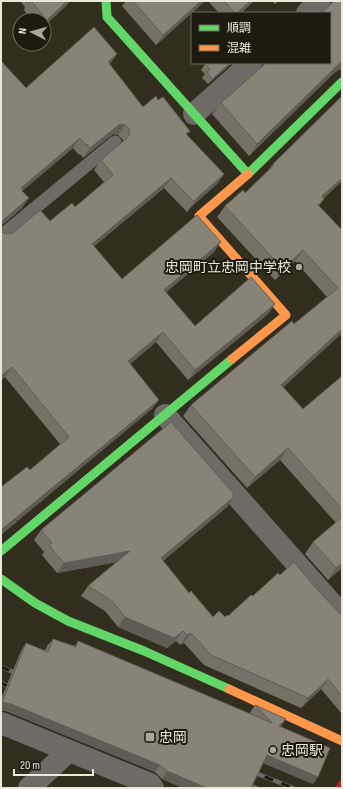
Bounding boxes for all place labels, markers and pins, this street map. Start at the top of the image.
place label: 忠岡町立忠岡中学校 [165,259,291,276]
marker: 忠岡町立忠岡中学校 [294,262,304,272]
place label: 忠岡 [159,729,187,746]
marker: 忠岡 [144,731,156,743]
place label: 忠岡駅 [281,742,323,759]
marker: 忠岡駅 [268,745,278,755]

